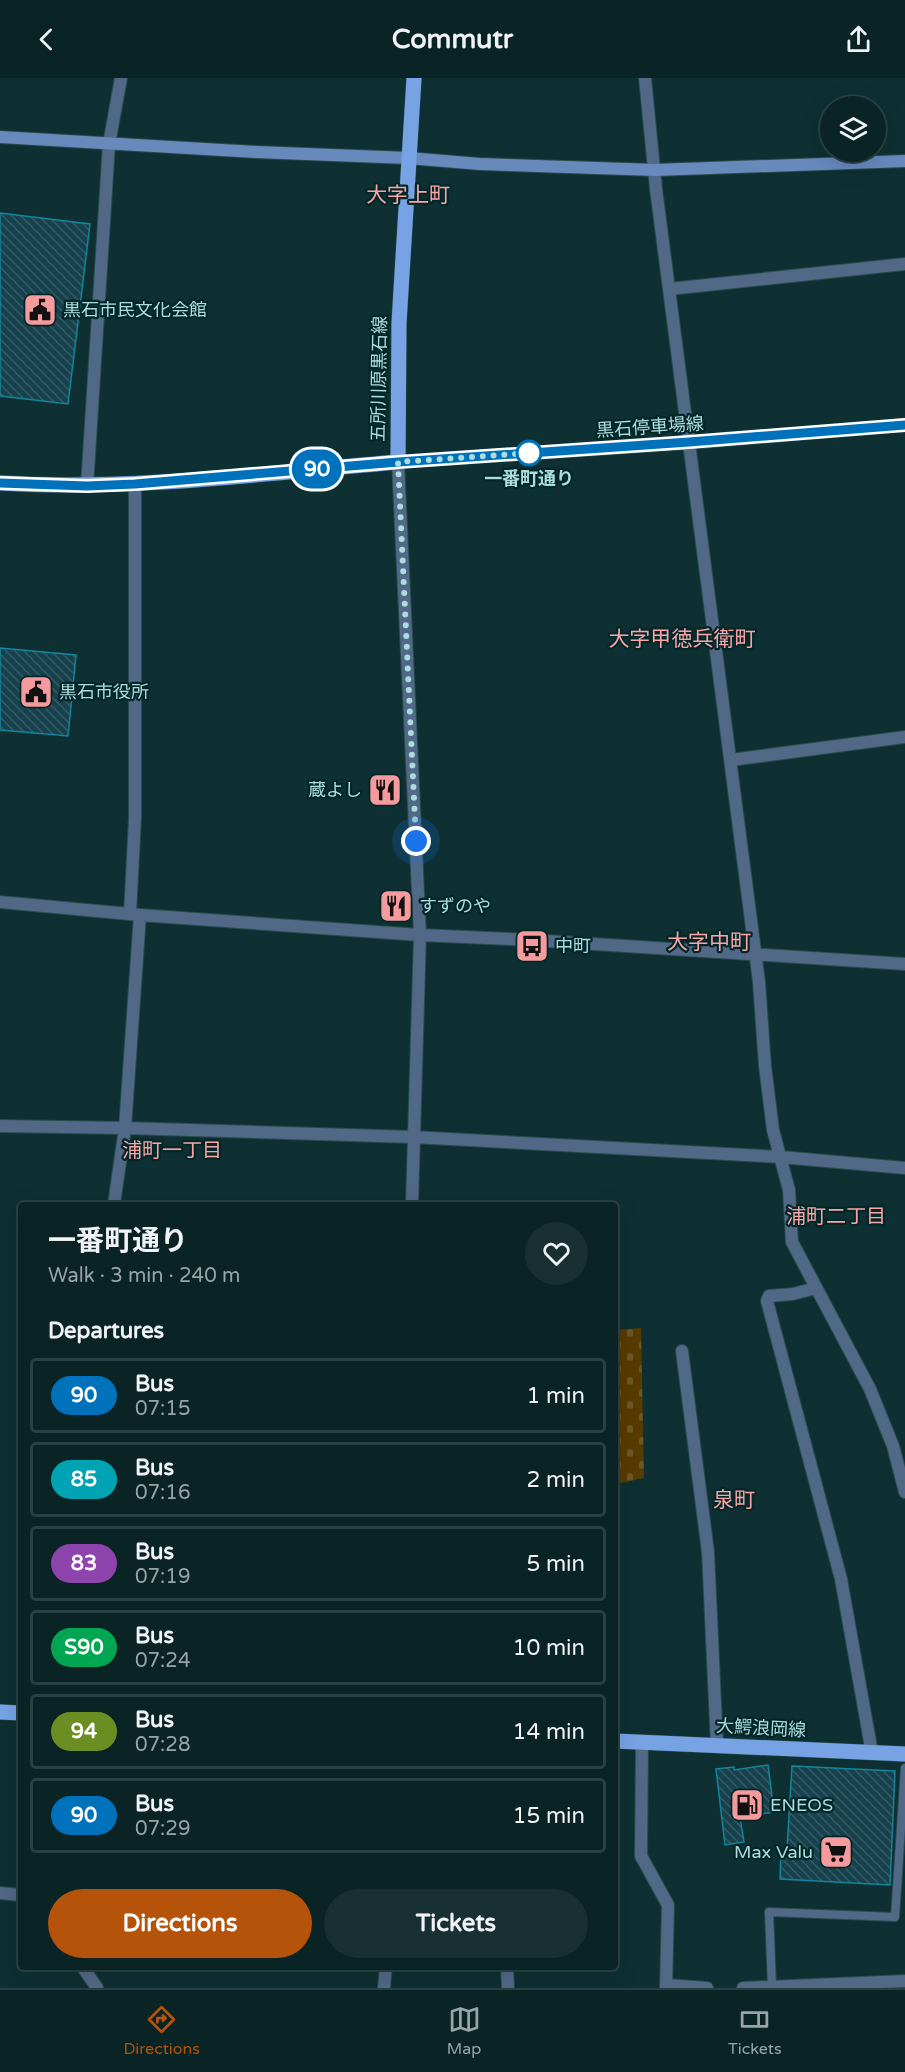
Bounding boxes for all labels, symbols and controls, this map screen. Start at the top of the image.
icon: back [30,23,63,56]
text: Commutr [392,23,513,56]
icon: share [842,23,875,56]
map controls [820,96,886,162]
button: layers [820,96,886,162]
district label: 大字上町 [366,183,450,208]
public building icon: 黒石市民文化会館 [22,292,58,328]
place label: 黒石市民文化会館 [63,299,207,321]
street label: 五所川原黒石線 [367,316,391,442]
street label: 黒石停車場線 [595,412,705,442]
marker: 一番町通り [516,440,542,466]
line badge: 90 [290,450,344,488]
text: 90 [304,457,330,482]
place label: 一番町通り [484,468,574,490]
district label: 大字甲徳兵衛町 [609,627,756,652]
public building icon: 黒石市役所 [18,674,54,710]
place label: 黒石市役所 [59,681,149,703]
restaurant icon: 蔵よし [367,772,403,808]
place label: 蔵よし [308,779,362,801]
your location [401,826,431,856]
restaurant icon: すずのや [378,888,414,924]
place label: すずのや [419,895,491,917]
bus stop icon: 中町 [514,928,550,964]
district label: 大字中町 [667,930,751,955]
place label: 中町 [555,935,591,957]
district label: 浦町一丁目 [122,1139,222,1163]
district label: 浦町二丁目 [786,1205,886,1229]
button: heart [525,1222,588,1285]
text: 一番町通り [48,1224,188,1258]
text: Walk · 3 min · 240 m [48,1264,240,1288]
text: Departures [48,1318,164,1344]
text: Bus [135,1371,174,1397]
text: 90 [71,1383,97,1408]
text: 1 min [526,1383,585,1409]
text: 07:15 [135,1397,190,1421]
text: Bus [135,1455,174,1481]
text: 85 [71,1467,97,1492]
text: 2 min [526,1467,585,1493]
text: 07:16 [135,1481,190,1505]
district label: 泉町 [713,1488,755,1513]
text: Bus [135,1539,174,1565]
text: 83 [71,1551,97,1576]
text: 5 min [526,1551,585,1577]
text: 07:19 [135,1565,190,1589]
text: Bus [135,1623,174,1649]
text: S90 [64,1635,104,1660]
text: 10 min [513,1635,585,1661]
text: 07:24 [135,1649,190,1673]
text: Bus [135,1707,174,1733]
street label: 大鰐浪岡線 [715,1715,807,1741]
text: 94 [71,1719,97,1744]
text: 14 min [513,1719,585,1745]
text: 07:28 [135,1733,190,1757]
fuel station icon: ENEOS [729,1787,765,1823]
text: Bus [135,1791,174,1817]
place label: ENEOS [770,1794,833,1816]
text: 90 [71,1803,97,1828]
text: 15 min [513,1803,585,1829]
text: 07:29 [135,1817,190,1841]
supermarket icon: Max Valu [818,1834,854,1870]
place label: Max Valu [734,1841,813,1863]
button: Directions [48,1889,312,1958]
button: Tickets [324,1889,588,1958]
tab: Directions [123,2003,200,2059]
tab: Map [447,2003,481,2059]
tab: Tickets [728,2003,782,2059]

